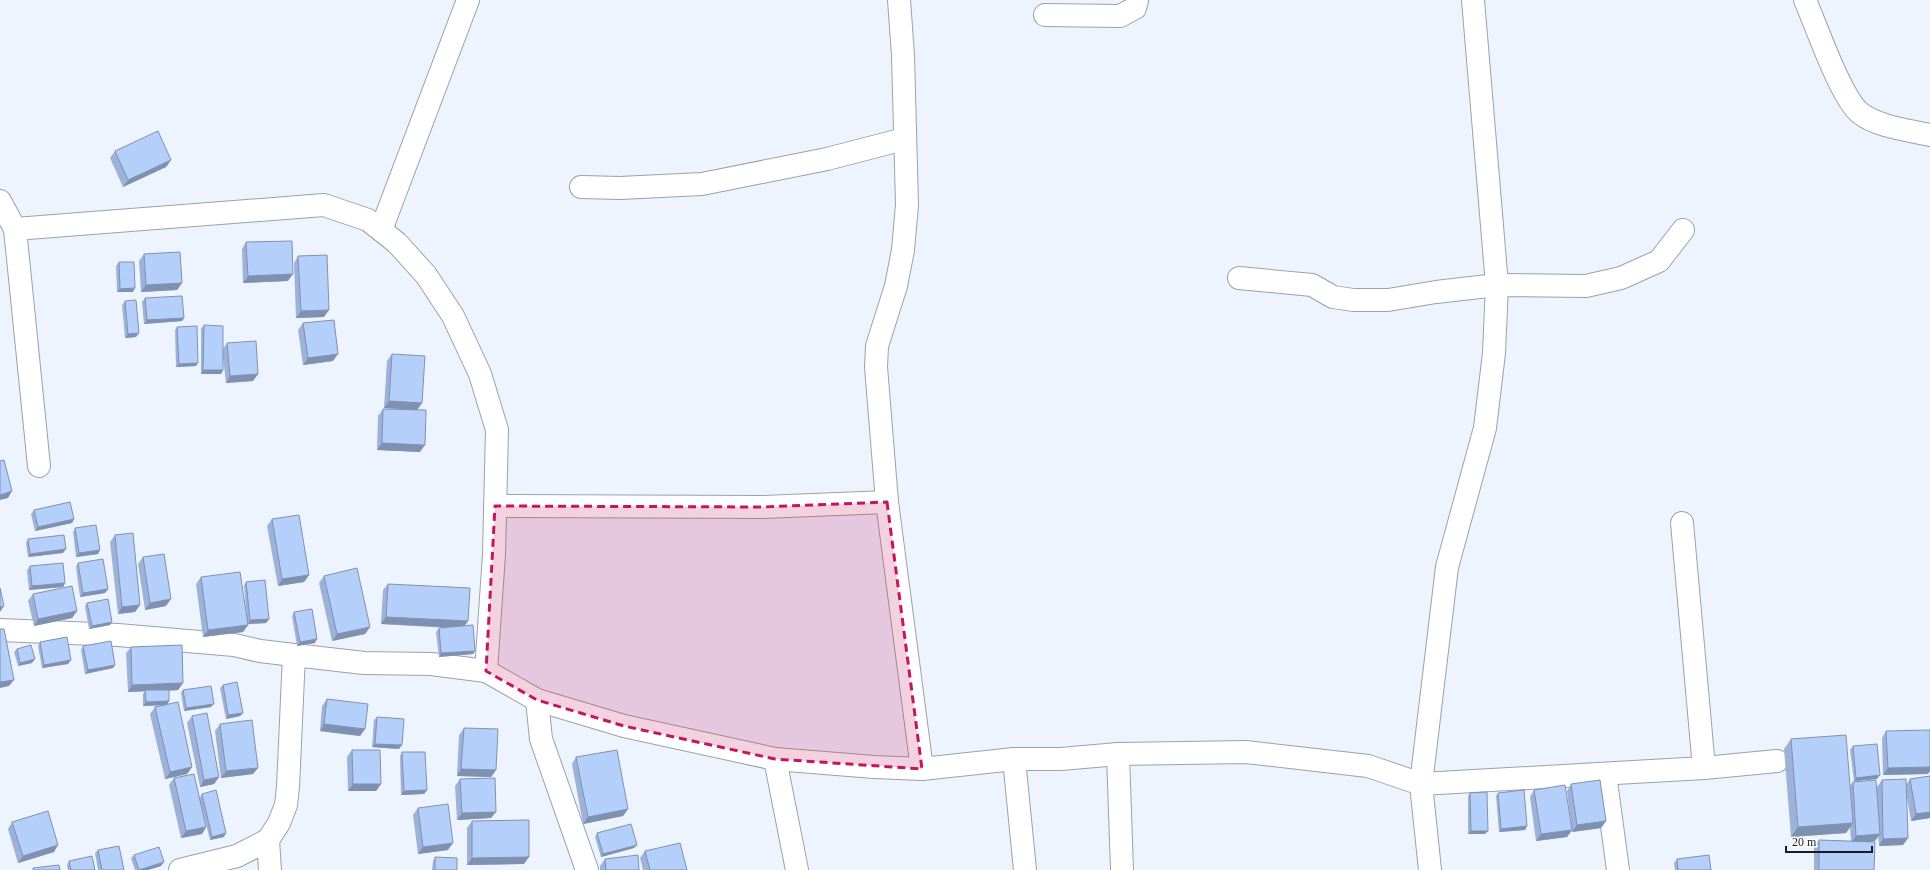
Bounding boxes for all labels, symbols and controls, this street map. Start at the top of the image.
scale bar [1786,828,1872,854]
text: 20 m [1792,835,1817,849]

